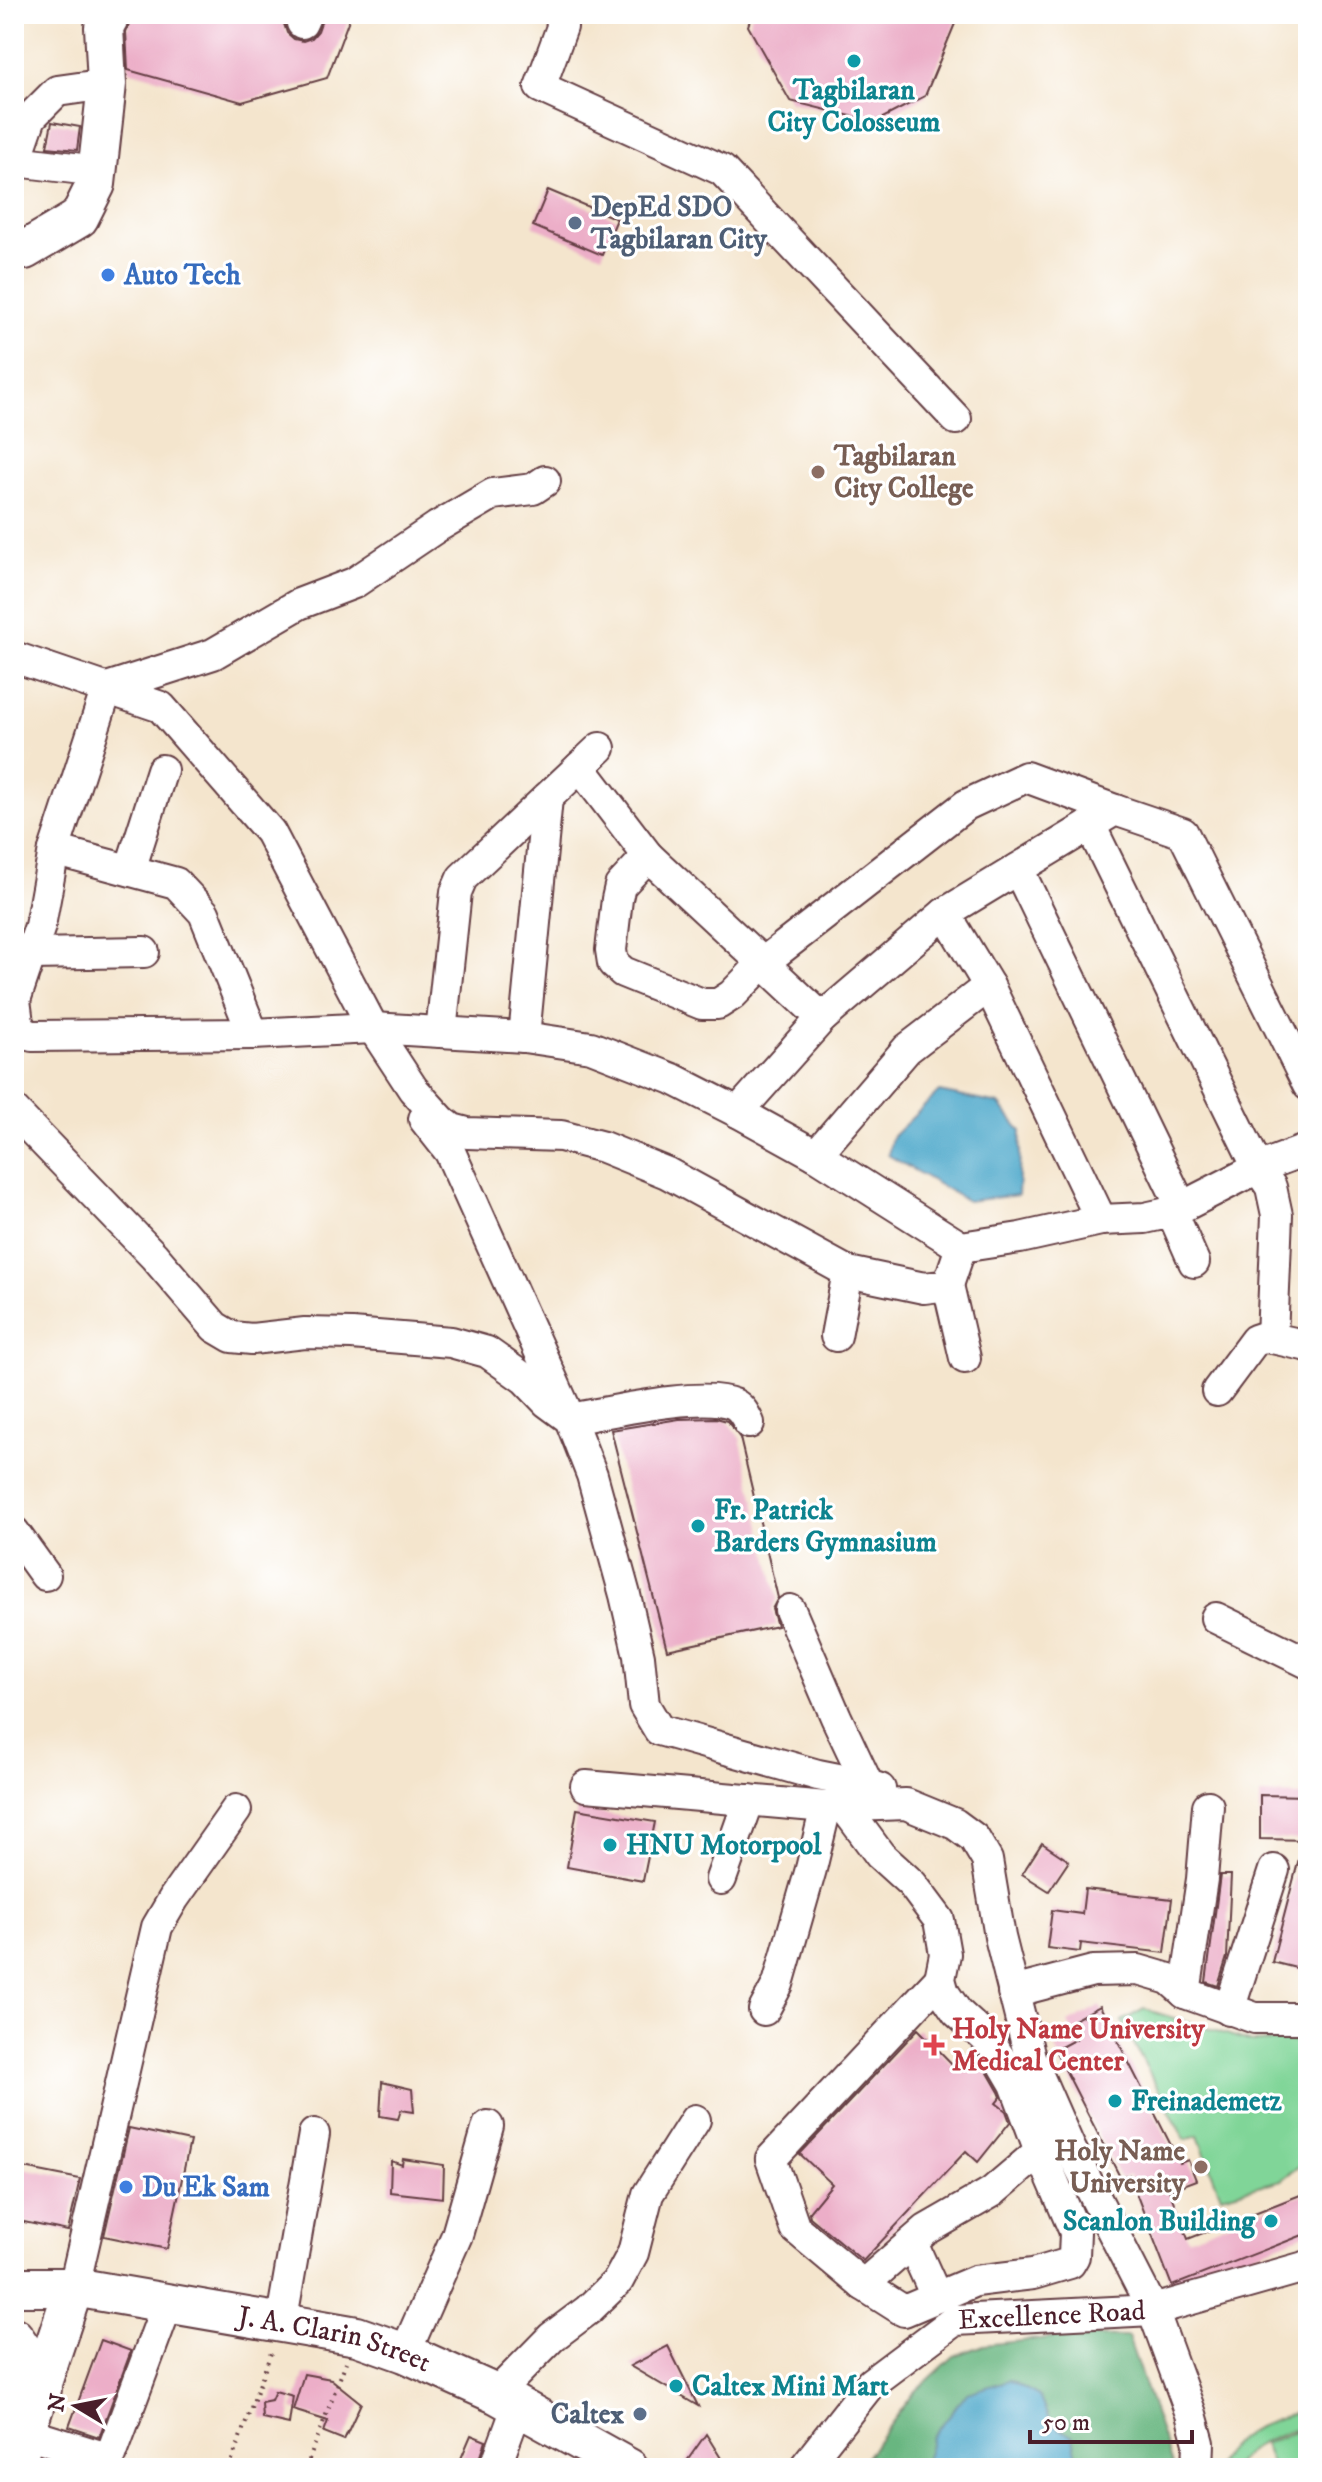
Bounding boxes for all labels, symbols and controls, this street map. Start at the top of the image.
marker: Tagbilaran City Colosseum [845,52,863,70]
place label: Tagbilaran City Colosseum [768,73,940,140]
place label: DepEd SDO Tagbilaran City [590,190,767,257]
marker: DepEd SDO Tagbilaran City [566,214,584,232]
place label: Auto Tech [123,258,241,293]
marker: Auto Tech [99,266,117,284]
place label: Tagbilaran City College [833,439,974,506]
marker: Tagbilaran City College [809,463,827,481]
place label: Fr. Patrick Barders Gymnasium [714,1493,937,1560]
marker: Fr. Patrick Barders Gymnasium [689,1517,707,1535]
place label: HNU Motorpool [626,1828,822,1863]
marker: HNU Motorpool [601,1836,619,1854]
place label: Holy Name University Medical Center [952,2012,1205,2079]
marker: Holy Name University Medical Center [923,2034,945,2056]
place label: Freinademetz [1131,2084,1283,2119]
marker: Freinademetz [1106,2092,1124,2110]
place label: Holy Name University [1054,2134,1186,2201]
marker: Holy Name University [1192,2158,1210,2176]
place label: Du Ek Sam [142,2170,270,2205]
marker: Du Ek Sam [117,2178,135,2196]
place label: Scanlon Building [1063,2204,1256,2239]
marker: Scanlon Building [1262,2212,1280,2230]
street label: Excellence Road [957,2293,1146,2337]
street label: J. A. Clarin Street [233,2298,437,2380]
north arrow [36,2366,116,2446]
place label: Caltex Mini Mart [692,2369,889,2404]
marker: Caltex Mini Mart [667,2377,685,2395]
text: N [43,2392,73,2414]
scale bar [1030,2394,1192,2444]
place label: Caltex [551,2397,624,2432]
marker: Caltex [631,2405,649,2423]
text: 50 m [1042,2408,1090,2438]

